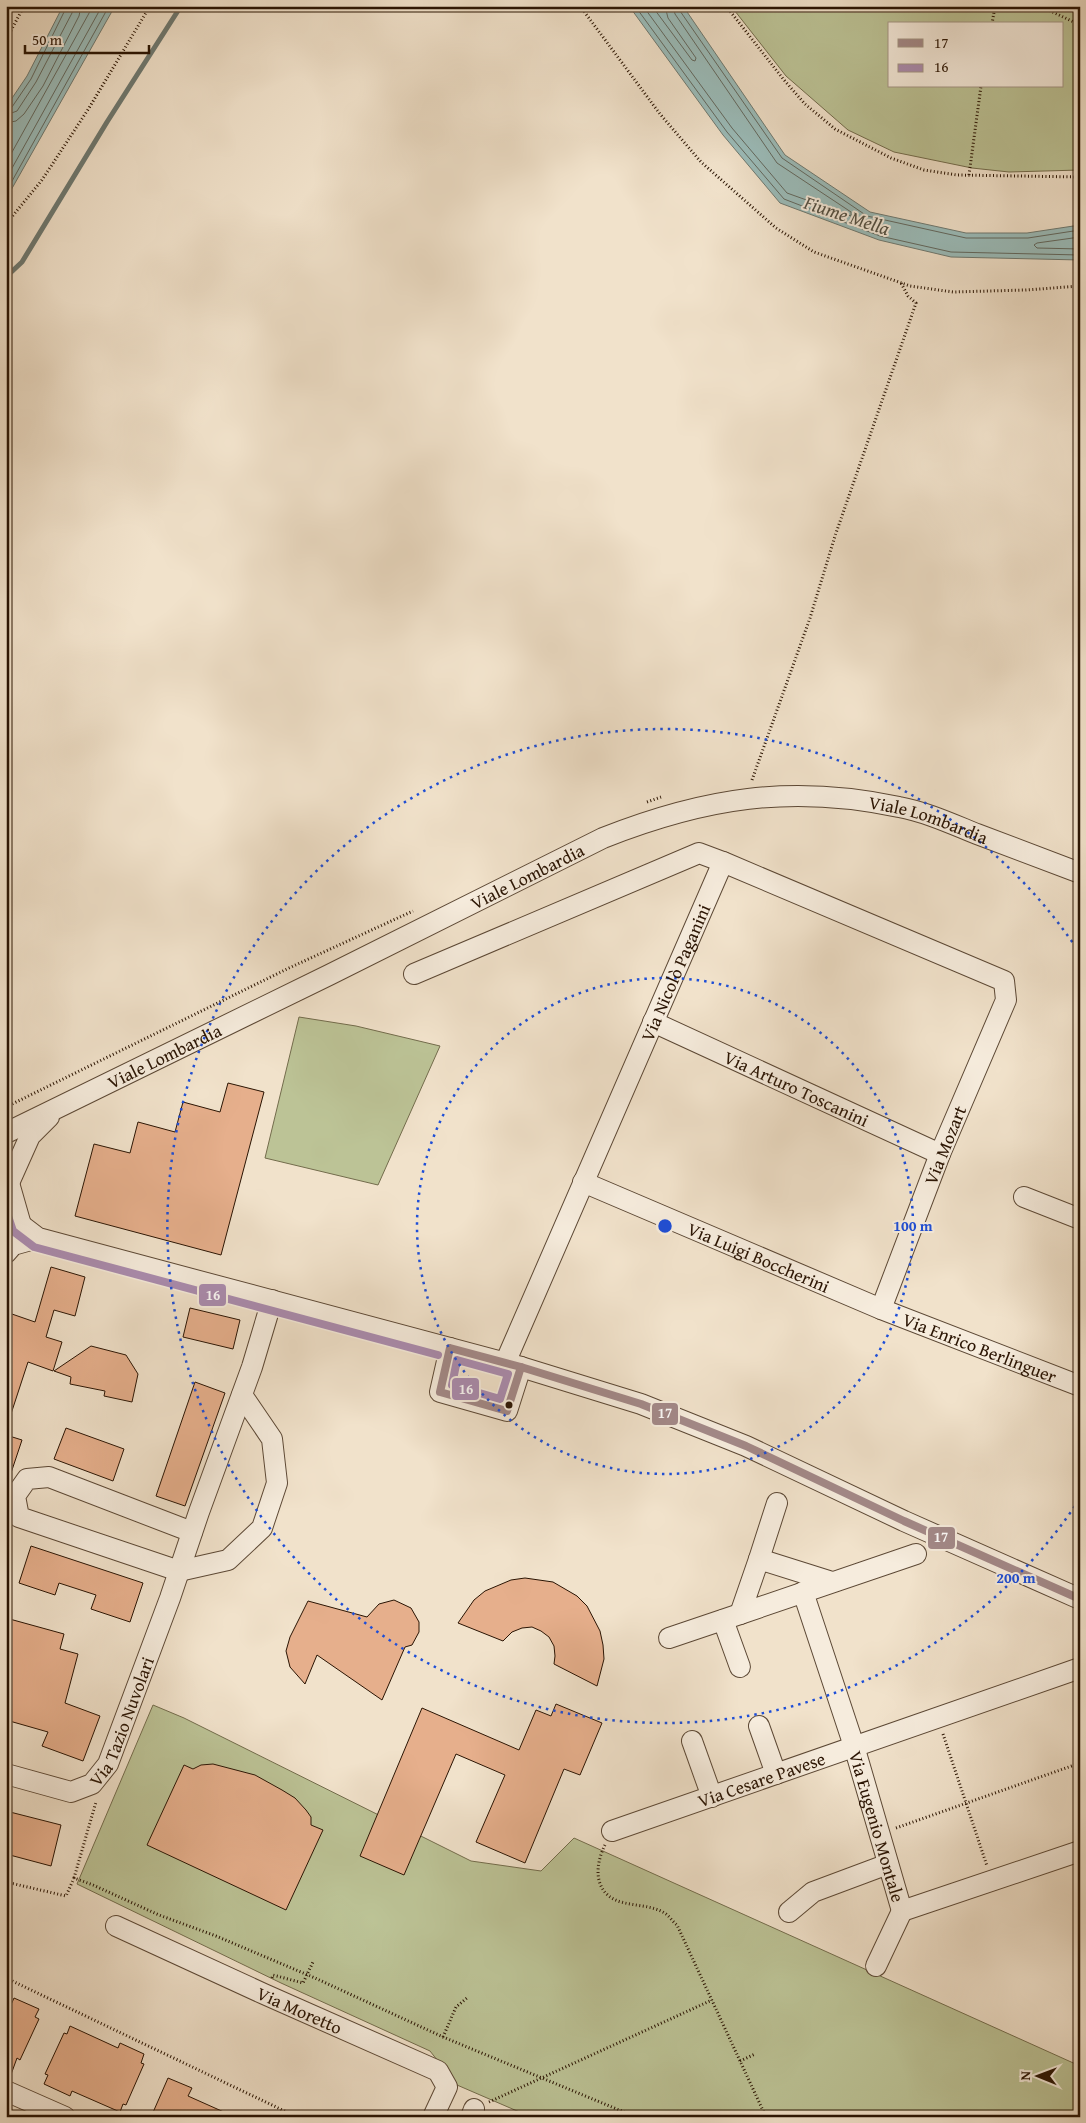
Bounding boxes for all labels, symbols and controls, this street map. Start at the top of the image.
scale bar [25,22,149,54]
legend [888,22,1064,88]
text: 50 m [32,29,63,50]
text: 17 [934,32,948,53]
text: 16 [934,56,948,77]
water label: Fiume Mella [800,188,894,242]
street label: Viale Lombardia [867,788,992,851]
street label: Viale Lombardia [466,836,589,916]
street label: Via Nicolò Paganini [633,899,717,1045]
street label: Viale Lombardia [103,1016,226,1095]
street label: Via Arturo Toscanini [720,1043,873,1133]
street label: Via Mozart [917,1101,973,1189]
street label: Via Luigi Boccherini [683,1215,834,1299]
text: 100 m [893,1215,933,1236]
centre of rings [656,1217,674,1235]
line badge: 16 [198,1283,227,1307]
text: 16 [206,1285,220,1305]
street label: Via Enrico Berlinguer [899,1305,1061,1390]
line badge: 16 [451,1377,480,1401]
text: 16 [459,1379,473,1399]
unlabelled marker [504,1400,514,1410]
line badge: 17 [651,1402,679,1426]
text: 17 [658,1403,672,1423]
line badge: 17 [927,1526,956,1550]
text: 17 [934,1527,948,1547]
text: 200 m [996,1567,1036,1588]
street label: Via Tazio Nuvolari [82,1653,160,1792]
street label: Via Cesare Pavese [694,1744,829,1814]
street label: Via Eugenio Montale [843,1748,912,1905]
street label: Via Moretto [253,1979,347,2041]
north arrow [1014,2050,1064,2100]
text: N [1015,2070,1035,2081]

